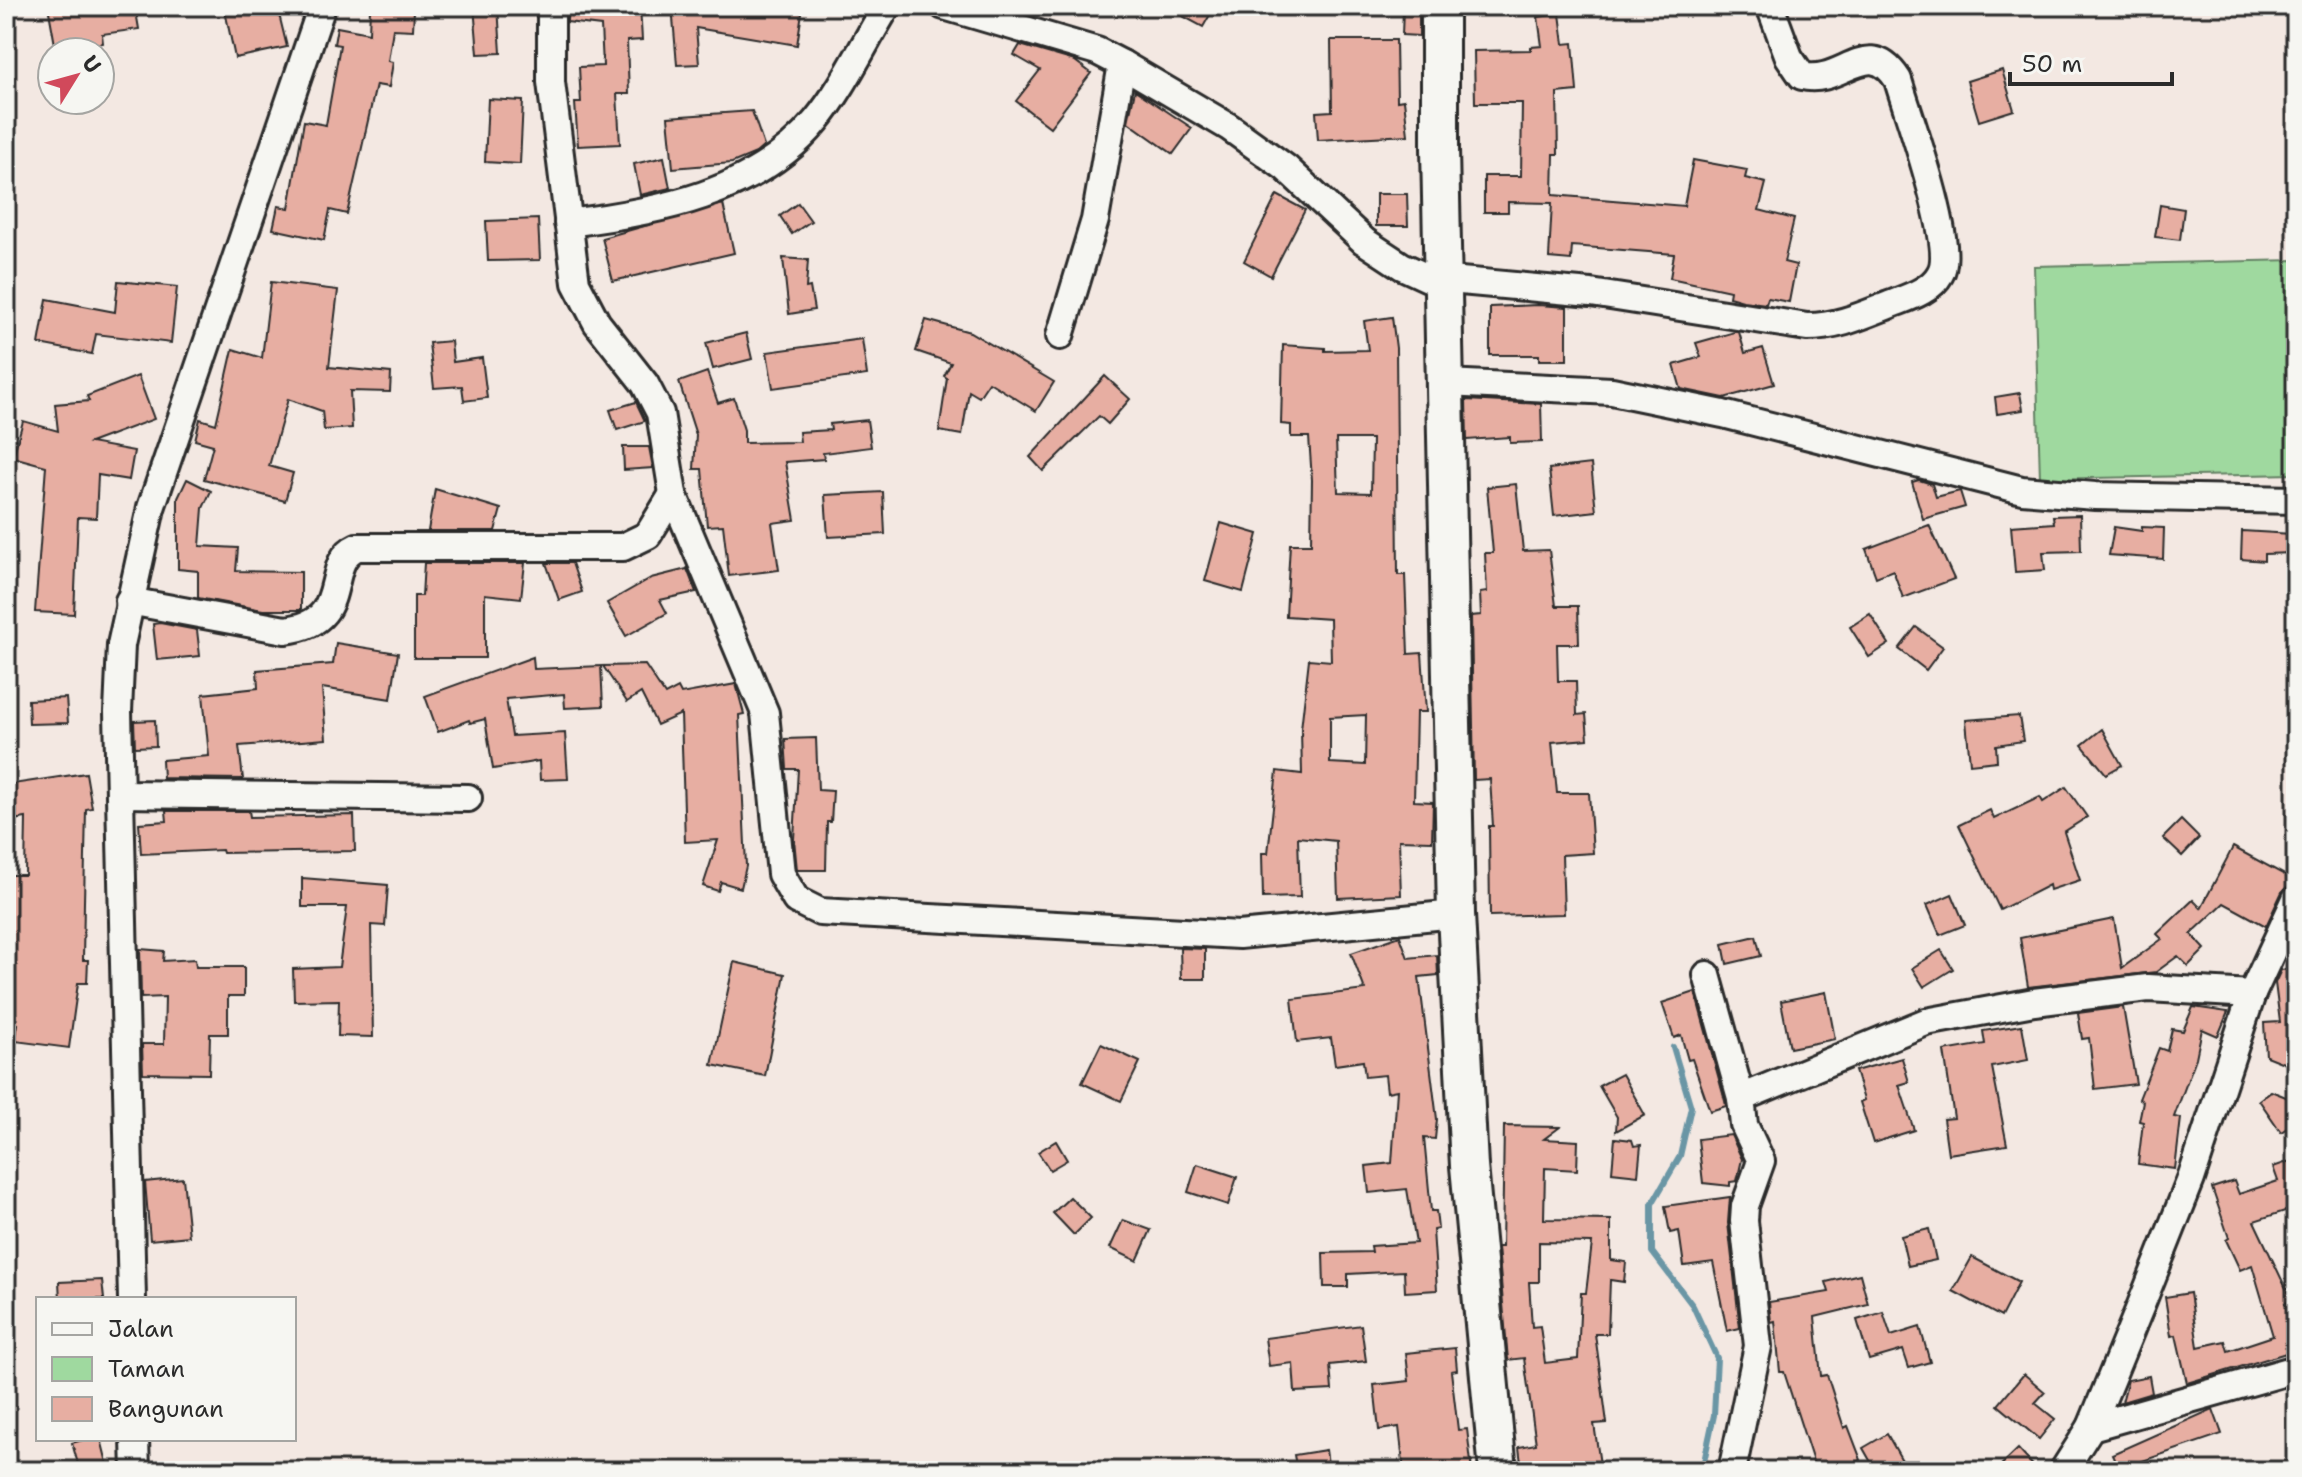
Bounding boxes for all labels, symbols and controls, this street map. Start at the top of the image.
north arrow [36,36,116,116]
scale bar [2010,36,2172,86]
text: 50 m [2022,48,2082,80]
text: U [75,50,108,79]
legend [36,1297,296,1441]
text: Jalan [108,1313,174,1345]
text: Taman [108,1353,185,1385]
text: Bangunan [108,1393,224,1425]

